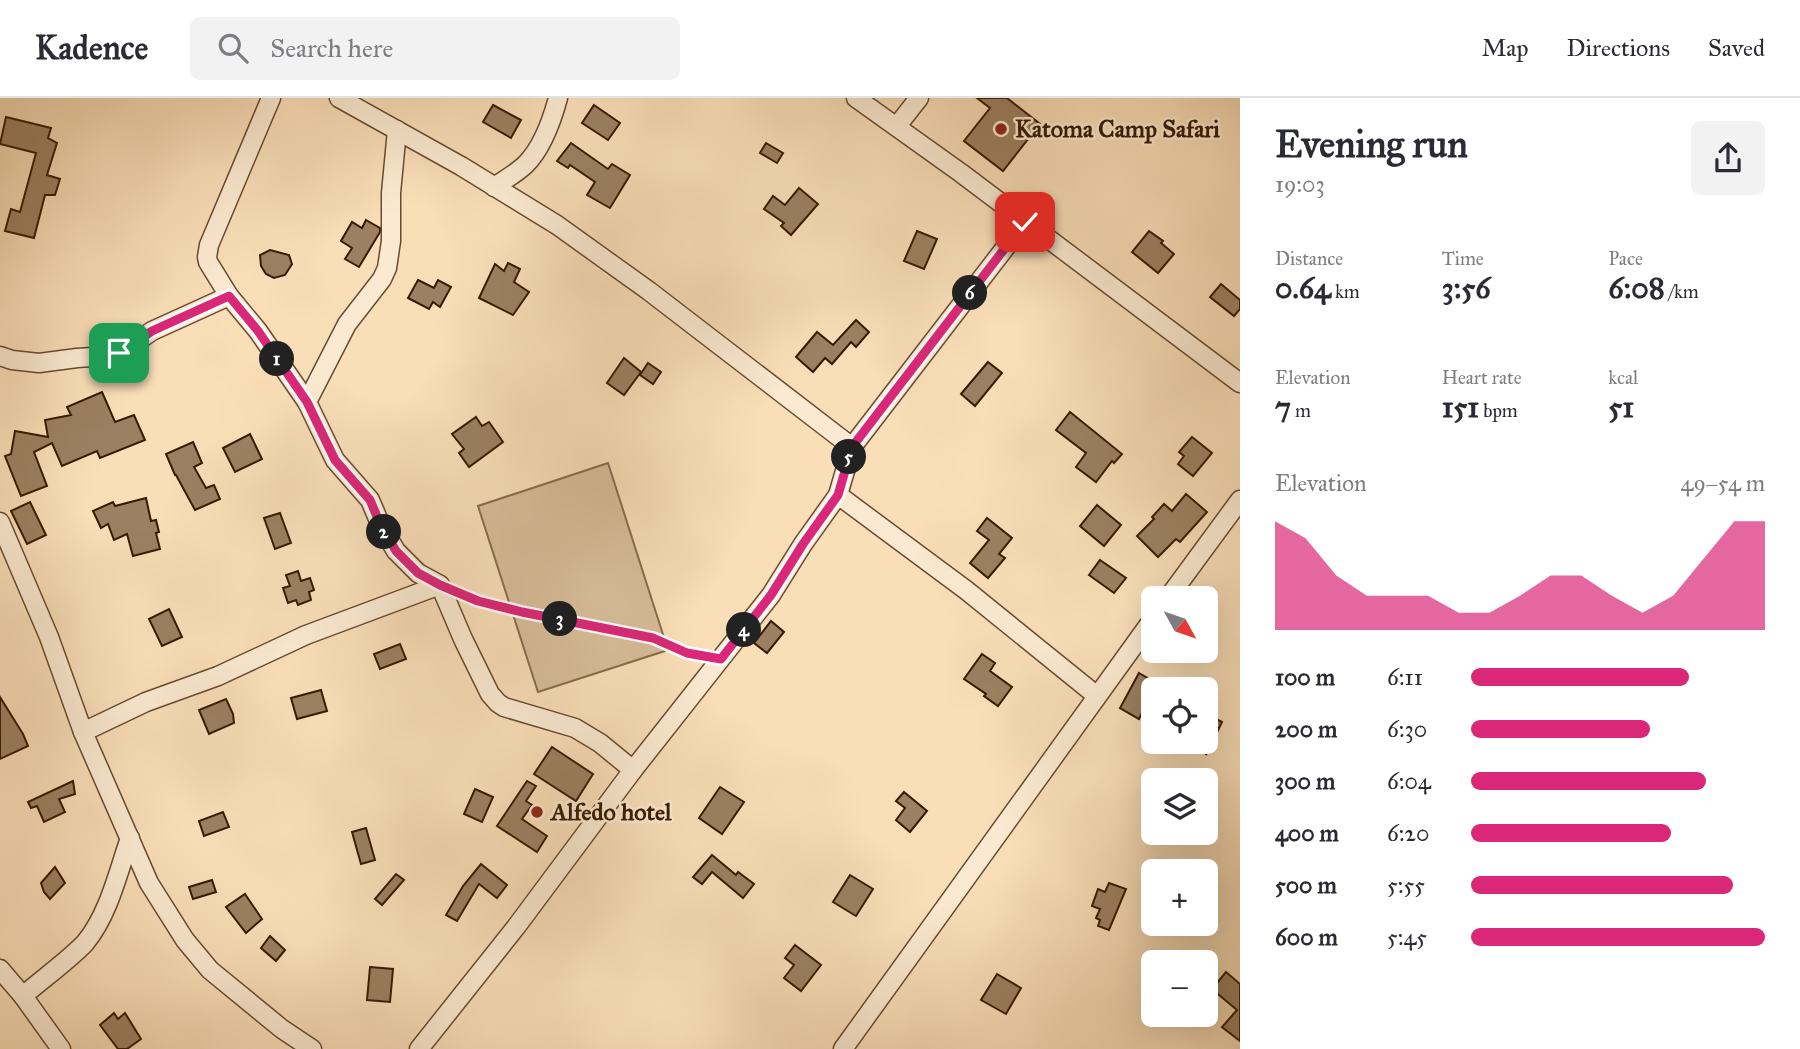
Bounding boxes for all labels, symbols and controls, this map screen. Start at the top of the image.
search box [190,17,680,80]
text: Kadence [35,28,148,68]
icon: search [214,29,252,67]
text: Search here [270,32,393,64]
text: Map [1482,33,1529,63]
text: Directions [1567,33,1670,63]
text: Saved [1708,33,1765,63]
place label: Katoma Camp Safari [1015,114,1220,144]
marker: Katoma Camp Safari [993,121,1009,137]
text: Evening run [1275,121,1468,167]
button: share [1691,121,1765,195]
text: 19:03 [1275,170,1325,198]
pin [995,192,1055,252]
icon: check [1006,203,1044,241]
text: Distance [1275,247,1343,270]
text: Time [1442,247,1484,270]
text: Pace [1608,247,1643,270]
text: 0.64 [1275,270,1331,306]
text: 3:56 [1442,270,1491,306]
text: 6:08 [1608,270,1665,306]
pin: 6 [953,276,988,310]
text: km [1331,280,1360,303]
text: /km [1665,280,1699,303]
text: 6 [965,281,974,304]
pin [89,323,149,383]
icon: arrive [100,334,138,372]
pin: 1 [260,342,294,376]
text: 1 [273,347,280,370]
text: Elevation [1275,366,1350,389]
text: Heart rate [1442,366,1522,389]
text: kcal [1608,366,1638,389]
text: 7 [1275,389,1291,425]
text: 151 [1442,389,1479,425]
text: 51 [1608,389,1634,425]
text: m [1291,399,1311,422]
text: bpm [1479,399,1518,422]
pin: 5 [832,440,866,474]
text: 5 [844,445,853,468]
text: Elevation [1275,469,1366,497]
text: 49–54 m [1681,469,1765,497]
pin: 2 [366,514,402,550]
text: 2 [379,520,388,543]
north arrow [1141,586,1218,663]
map controls [1141,586,1218,1027]
pin: 3 [542,602,578,636]
text: 3 [556,607,563,630]
pin: 4 [726,612,762,648]
text: 4 [738,618,749,641]
text: 100 m [1275,663,1335,691]
text: 6:11 [1387,663,1423,691]
button: locate [1141,677,1218,754]
text: 200 m [1275,715,1337,743]
text: 6:30 [1387,715,1427,743]
text: 300 m [1275,767,1335,795]
text: 6:04 [1387,767,1431,795]
button: layers [1141,768,1218,845]
place label: Alfedo hotel [549,797,672,827]
marker: Alfedo hotel [529,804,545,820]
text: 400 m [1275,819,1339,847]
text: 6:20 [1387,819,1429,847]
button: + [1141,859,1218,936]
text: 500 m [1275,871,1337,899]
text: 5:55 [1387,871,1425,899]
text: 600 m [1275,923,1338,951]
text: 5:45 [1387,923,1427,951]
button: − [1141,950,1218,1027]

